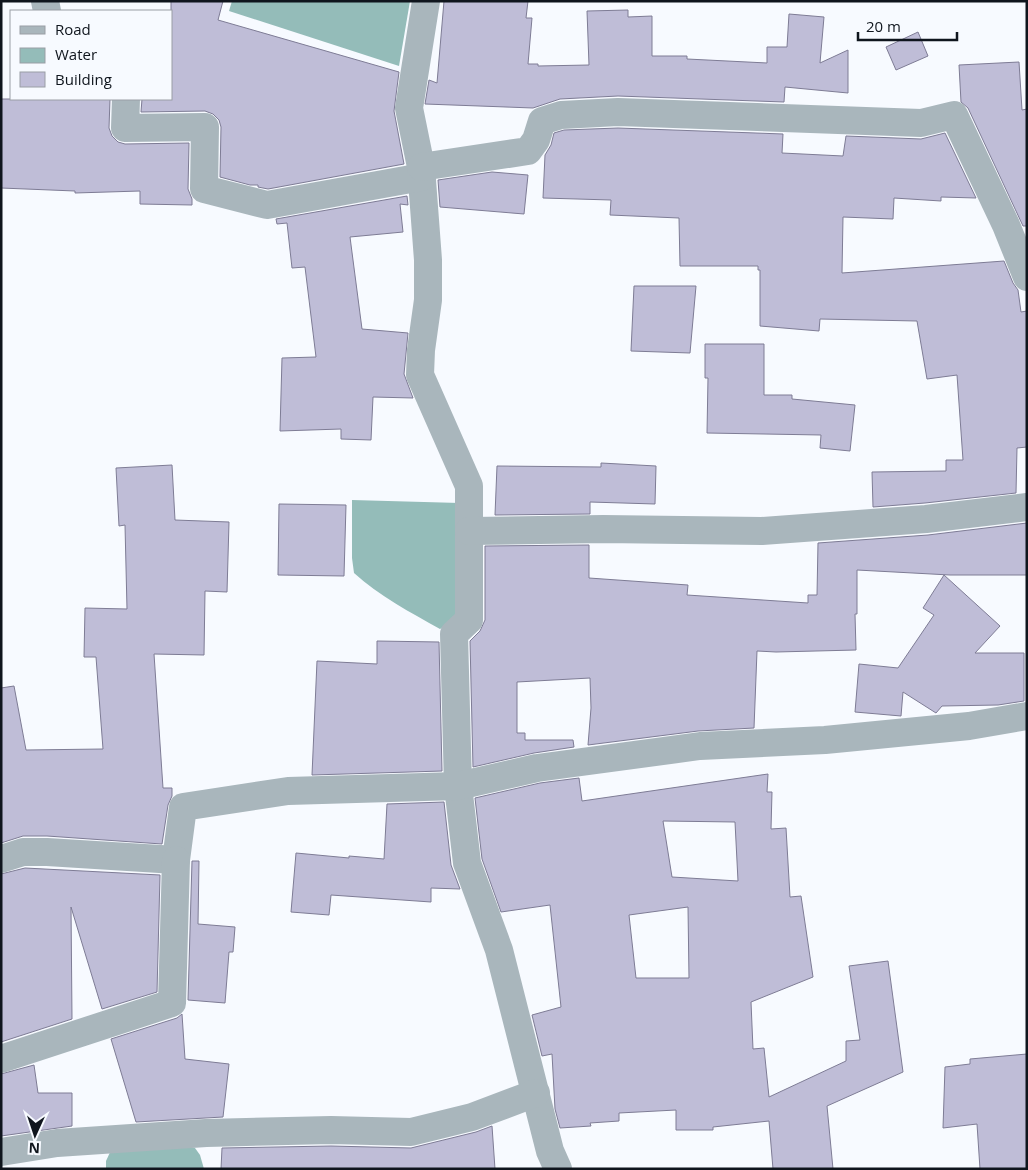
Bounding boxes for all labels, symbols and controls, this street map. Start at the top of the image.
legend [10,10,172,100]
scale bar [858,10,957,42]
text: 20 m [866,16,901,36]
text: Road [55,19,91,39]
text: Water [55,44,97,64]
text: Building [55,69,112,89]
north arrow [10,1110,60,1160]
text: N [28,1139,40,1158]

